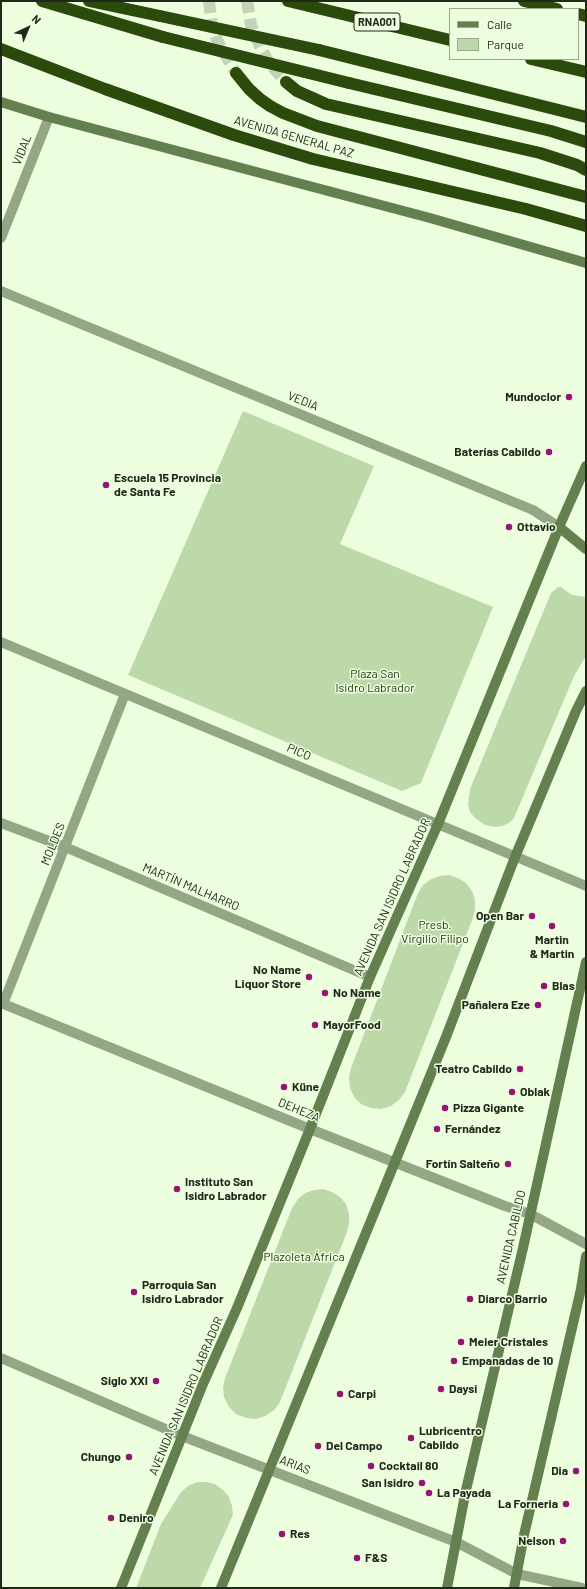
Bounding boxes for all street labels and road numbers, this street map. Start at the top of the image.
road number: RNA001 [354,13,400,31]
street label: AVENIDA GENERAL PAZ [232,113,356,161]
street label: VIDAL [9,133,35,167]
street label: VEDIA [285,388,321,414]
street label: PICO [285,740,313,764]
street label: AVENIDA SAN ISIDRO LABRADOR [351,816,433,978]
street label: MOLDES [38,821,68,867]
street label: MARTÍN MALHARRO [140,860,242,914]
street label: DEHEZA [276,1095,322,1125]
street label: AVENIDA CABILDO [493,1189,529,1285]
street label: AVENIDA SAN ISIDRO LABRADOR [146,1315,226,1477]
street label: ARIAS [278,1453,312,1477]

